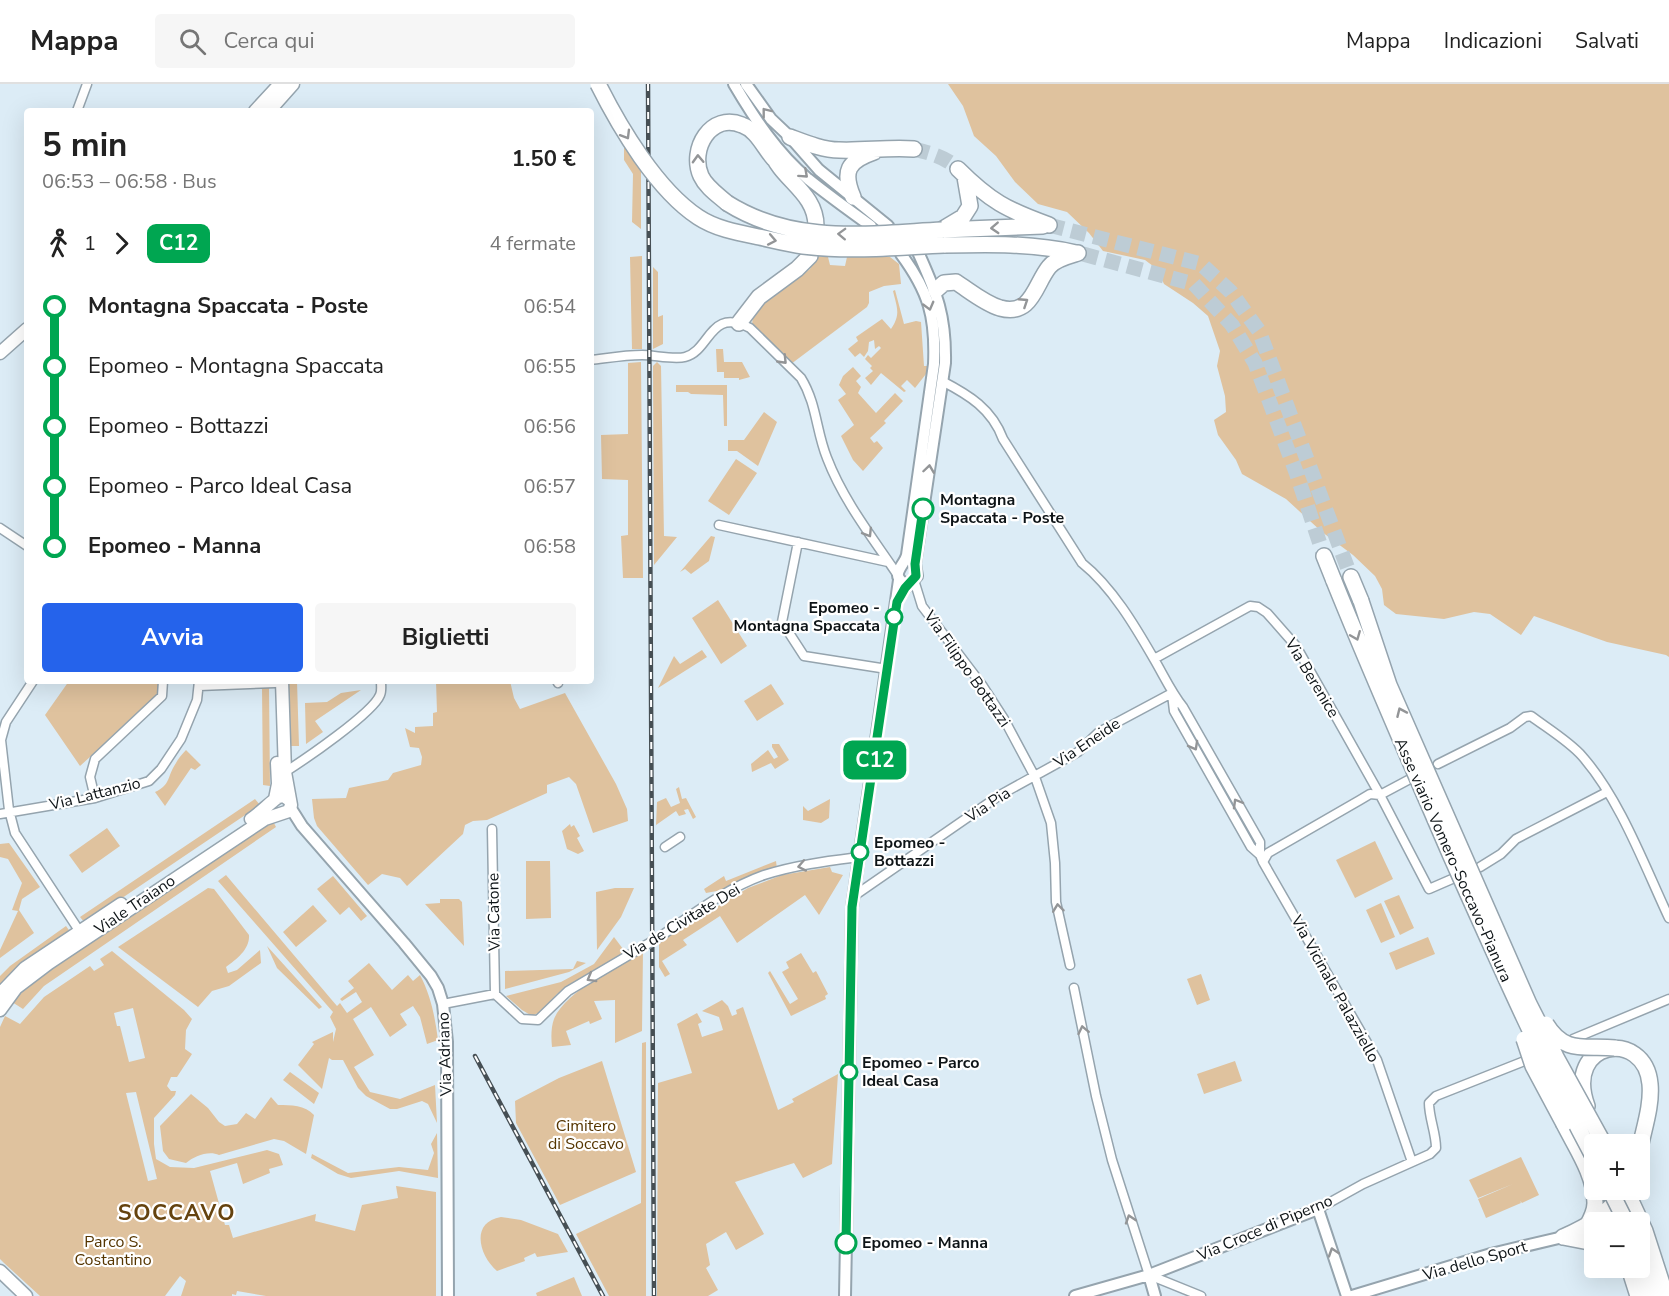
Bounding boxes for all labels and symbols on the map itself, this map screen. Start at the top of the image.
one-way arrow [762,108,773,119]
one-way arrow [619,129,631,139]
one-way arrow [692,155,705,164]
one-way arrow [797,167,807,178]
one-way arrow [991,221,1000,234]
one-way arrow [837,228,846,241]
one-way arrow [767,233,777,246]
one-way arrow [1017,299,1028,310]
one-way arrow [922,300,934,310]
one-way arrow [776,353,787,364]
one-way arrow [922,465,934,474]
place label: Montagna Spaccata - Poste [940,489,1065,529]
marker: Montagna Spaccata - Poste [912,498,934,520]
one-way arrow [860,527,872,537]
place label: Epomeo - Montagna Spaccata [734,597,880,637]
street label: Via Filippo Bottazzi [918,606,1015,732]
marker: Epomeo - Montagna Spaccata [885,608,903,626]
one-way arrow [1349,629,1361,640]
street label: Via Berenice [1279,633,1344,722]
one-way arrow [1396,707,1408,718]
street label: Via Eneide [1049,713,1125,774]
street label: Asse viario Vomero-Soccavo-Pianura [1389,734,1517,986]
line badge: C12 [840,740,910,780]
one-way arrow [1187,740,1198,750]
street label: Via Lattanzio [46,772,143,816]
street label: Via Pia [960,782,1015,828]
one-way arrow [1233,799,1244,809]
place label: Epomeo - Bottazzi [874,832,946,872]
marker: Epomeo - Bottazzi [851,843,869,861]
one-way arrow [797,859,807,872]
street label: Viale Traiano [89,870,180,941]
street label: Via Catone [482,873,506,952]
street label: Via de Civitate Dei [619,879,744,966]
one-way arrow [1052,903,1064,912]
street label: Via Vicinale Palazziello [1285,911,1385,1066]
one-way arrow [587,970,597,982]
street label: Via Adriano [433,1011,457,1097]
one-way arrow [1077,1026,1090,1036]
place label: Epomeo - Parco Ideal Casa [862,1052,979,1092]
marker: Epomeo - Parco Ideal Casa [840,1063,858,1081]
park label: Cimitero di Soccavo [548,1115,624,1155]
street label: Via Croce di Piperno [1193,1190,1336,1267]
district label: SOCCAVO [118,1198,236,1228]
one-way arrow [1125,1214,1137,1225]
park label: Parco S. Costantino [74,1231,152,1271]
marker: Epomeo - Manna [835,1232,857,1254]
place label: Epomeo - Manna [862,1232,988,1254]
street label: Via dello Sport [1419,1236,1530,1287]
one-way arrow [1327,1247,1340,1258]

